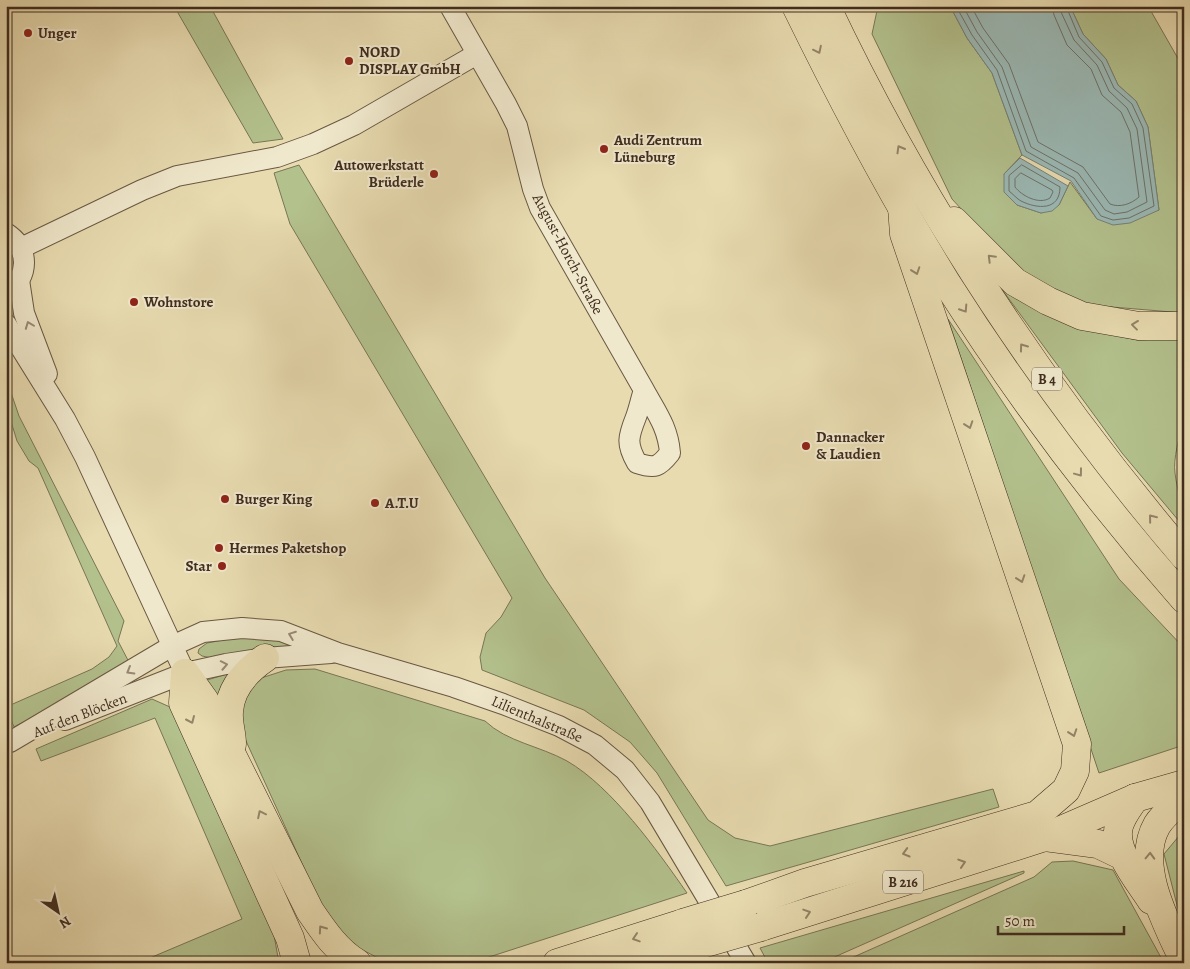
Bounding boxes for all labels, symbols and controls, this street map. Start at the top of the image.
place label: Unger [38,23,77,43]
marker: Unger [22,27,34,39]
place label: NORD DISPLAY GmbH [359,42,461,79]
one-way arrow [811,45,822,54]
marker: NORD DISPLAY GmbH [343,55,355,67]
place label: Audi Zentrum Lüneburg [613,130,703,167]
marker: Audi Zentrum Lüneburg [598,143,610,155]
one-way arrow [897,146,907,155]
place label: Autowerkstatt Brüderle [333,155,424,192]
marker: Autowerkstatt Brüderle [428,168,440,180]
street label: August-Horch-Straße [527,189,608,318]
one-way arrow [988,255,997,264]
one-way arrow [911,266,921,275]
place label: Wohnstore [143,292,214,312]
marker: Wohnstore [128,296,140,308]
one-way arrow [958,303,967,312]
one-way arrow [1131,320,1139,331]
one-way arrow [25,321,35,330]
one-way arrow [1020,343,1029,353]
road number: B 4 [1032,368,1062,390]
one-way arrow [963,420,973,429]
place label: Dannacker & Laudien [816,427,885,464]
marker: Dannacker & Laudien [800,440,812,452]
one-way arrow [1073,467,1082,477]
place label: Burger King [235,489,313,509]
marker: Burger King [219,493,231,505]
place label: A.T.U [384,493,419,513]
marker: A.T.U [369,497,381,509]
one-way arrow [1149,515,1158,524]
place label: Hermes Paketshop [229,538,346,558]
marker: Hermes Paketshop [213,542,225,554]
place label: Star [186,556,212,576]
marker: Star [216,560,228,572]
one-way arrow [1015,574,1025,583]
one-way arrow [288,631,297,641]
one-way arrow [220,660,229,670]
one-way arrow [127,665,136,675]
street label: Auf den Blöcken [29,688,130,742]
street label: Lilienthalstraße [488,691,586,747]
one-way arrow [185,715,196,724]
one-way arrow [1067,728,1077,737]
one-way arrow [258,811,268,820]
one-way arrow [902,848,911,858]
one-way arrow [1145,852,1155,860]
one-way arrow [957,859,966,869]
road number: B 216 [883,870,923,894]
north arrow [32,886,82,936]
scale bar [998,904,1124,936]
one-way arrow [803,908,811,918]
text: 50 m [1005,911,1035,931]
text: N [55,912,75,933]
one-way arrow [319,925,328,935]
one-way arrow [633,932,641,942]

